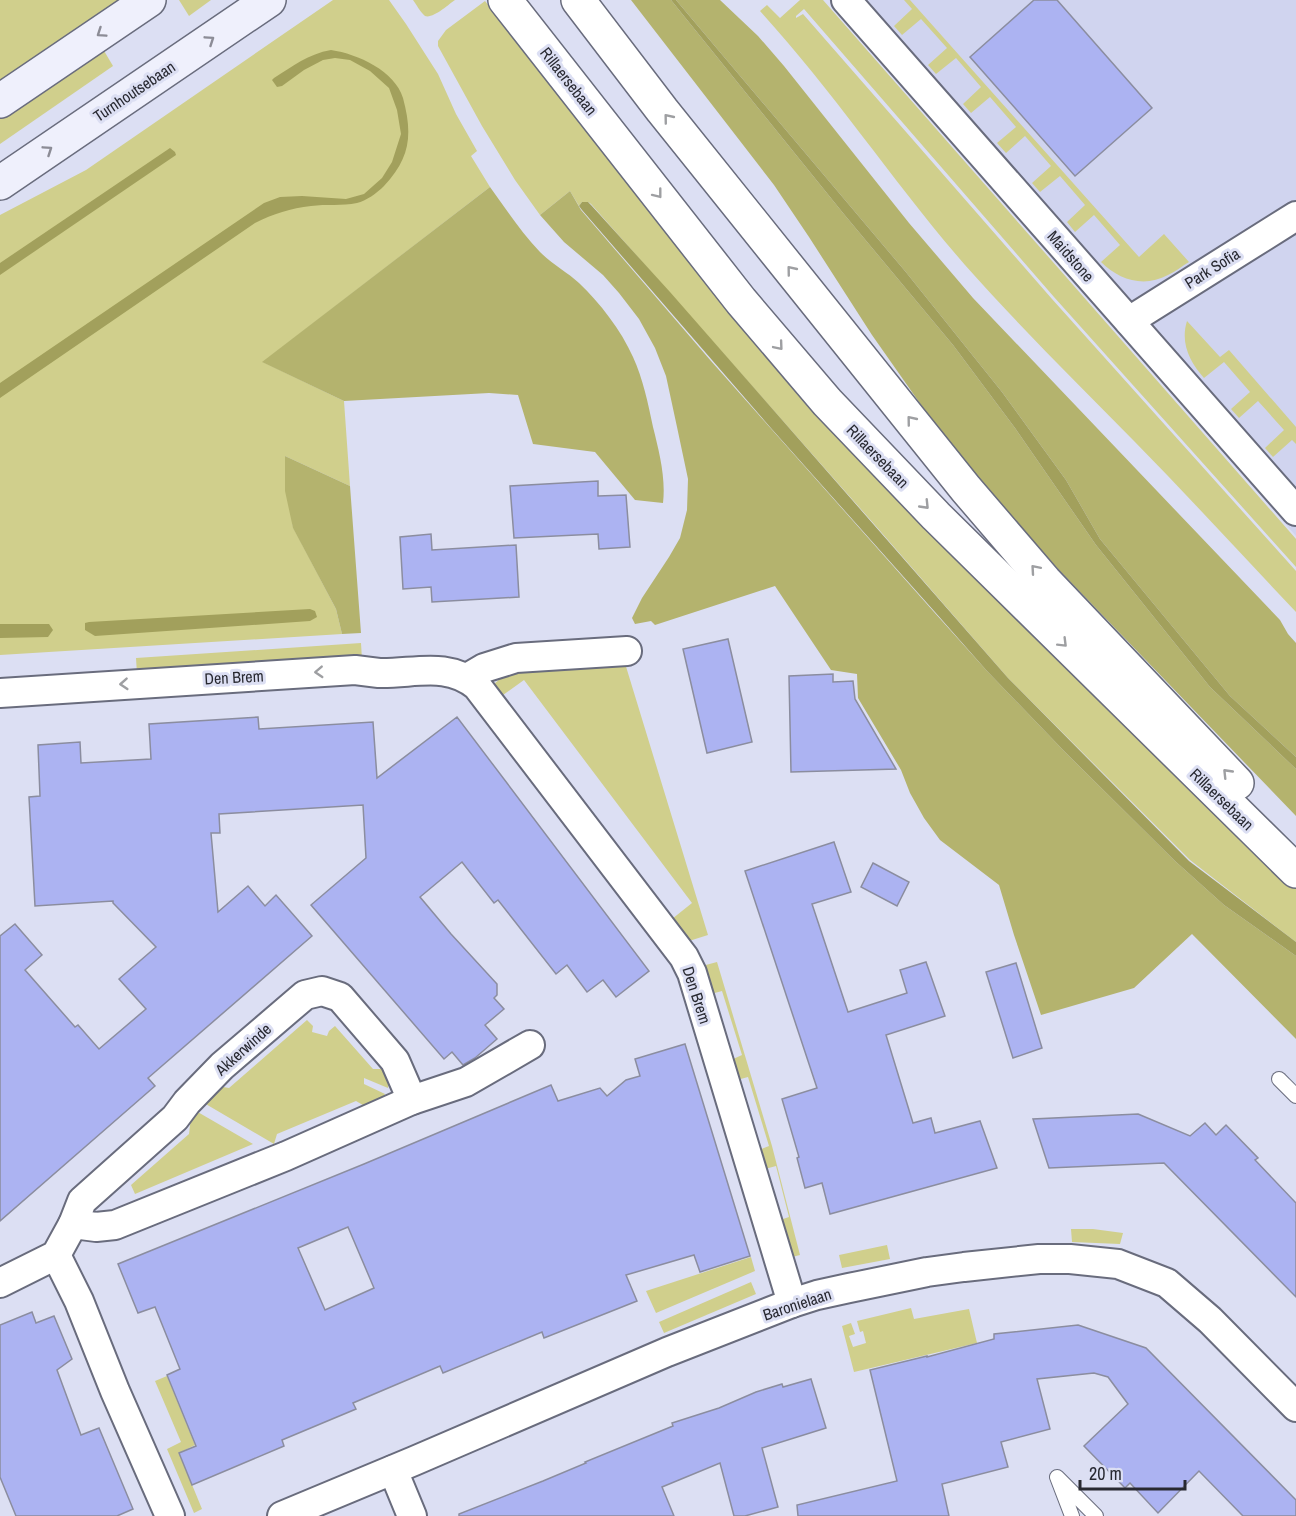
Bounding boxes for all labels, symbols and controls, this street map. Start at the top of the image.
one-way arrow [96,26,107,37]
one-way arrow [203,36,214,47]
street label: Rillaersebaan [535,42,603,120]
street label: Turnhoutsebaan [89,55,179,127]
one-way arrow [665,114,676,125]
one-way arrow [42,146,53,157]
one-way arrow [650,188,661,199]
street label: Maidstone [1043,226,1099,286]
street label: Park Sofia [1180,242,1244,294]
one-way arrow [787,266,798,277]
one-way arrow [772,339,783,350]
one-way arrow [907,415,918,426]
street label: Rillaersebaan [842,419,914,493]
one-way arrow [918,498,929,509]
one-way arrow [1032,565,1043,576]
one-way arrow [1055,635,1066,646]
street label: Den Brem [204,664,264,690]
one-way arrow [314,666,323,679]
one-way arrow [120,677,129,690]
street label: Rillaersebaan [1185,763,1259,835]
one-way arrow [1223,769,1234,780]
street label: Den Brem [677,964,717,1026]
street label: Akkerwinde [209,1018,276,1081]
street label: Baronielaan [760,1283,834,1325]
scale bar [1080,1453,1185,1491]
text: 20 m [1089,1461,1122,1486]

